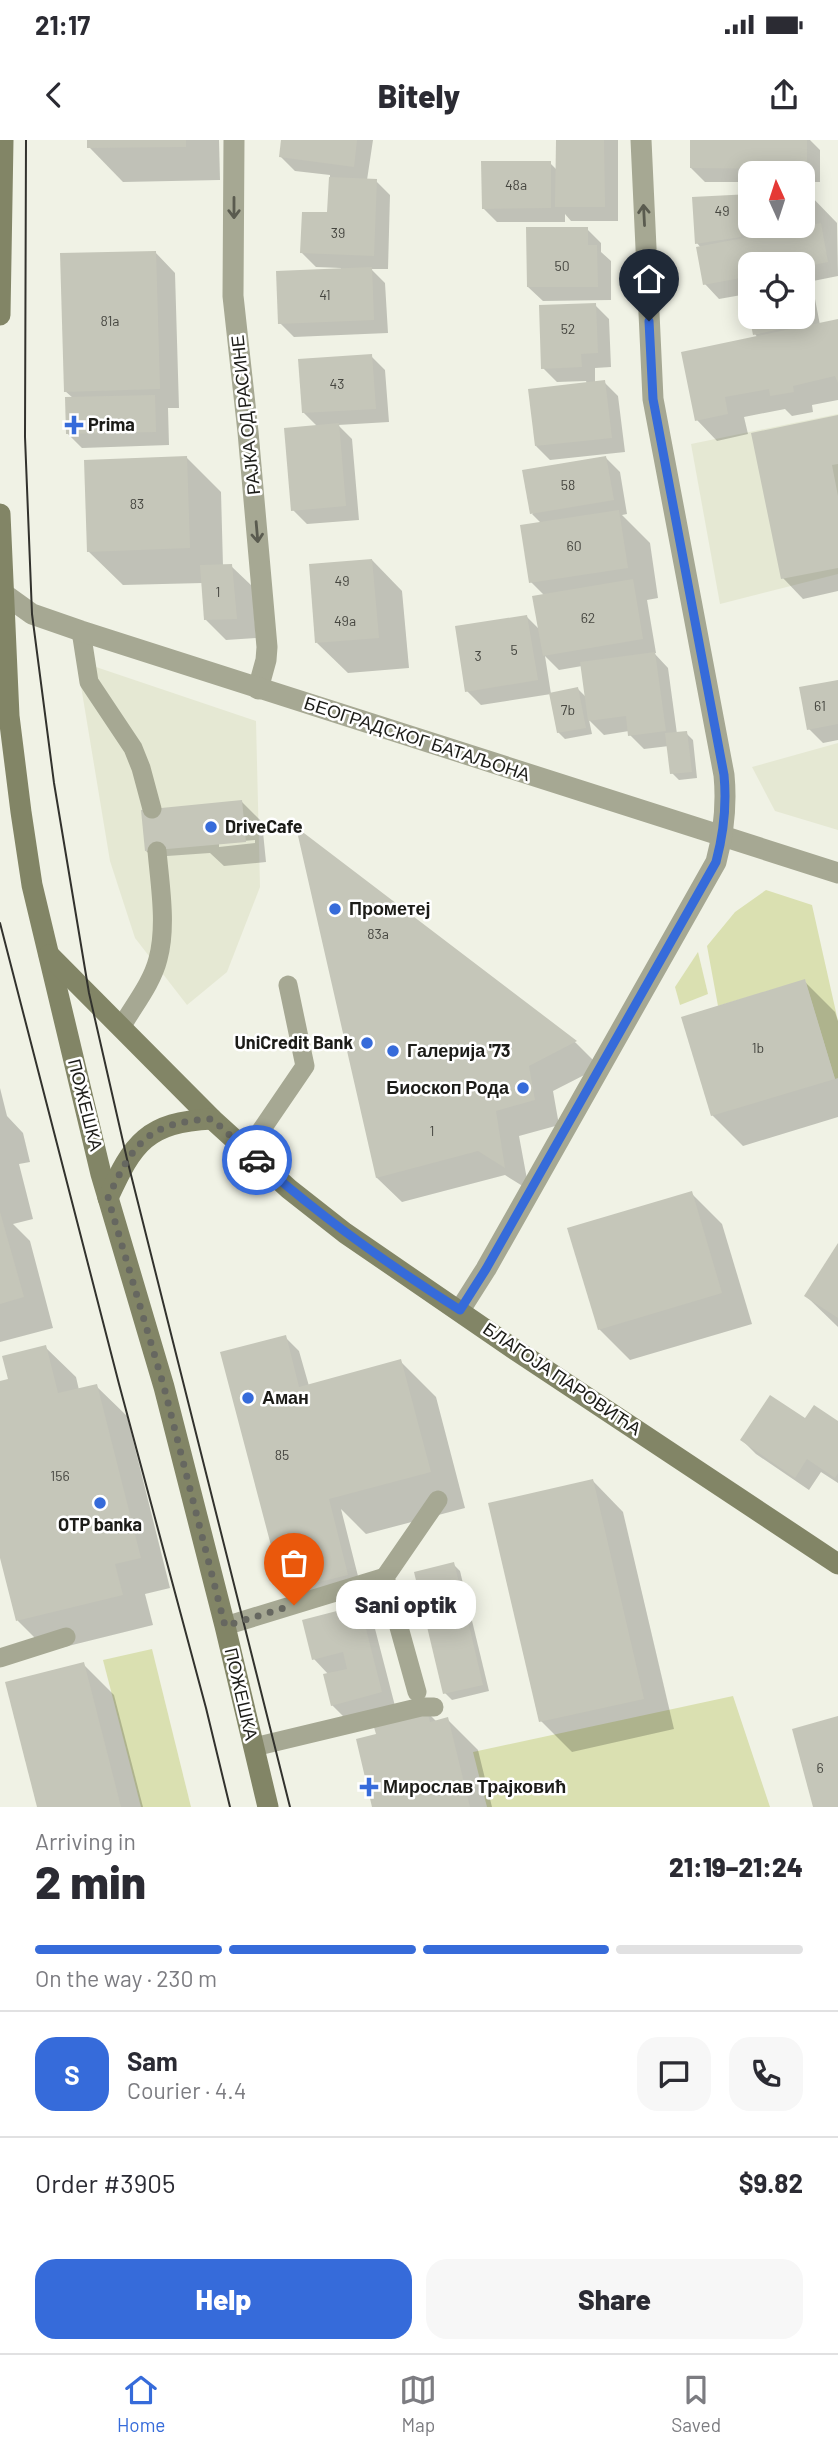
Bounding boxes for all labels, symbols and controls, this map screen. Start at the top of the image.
text: 21:17 [35,9,90,40]
icon: back [35,76,73,114]
text: Bitely [378,76,460,114]
icon: share [765,76,803,114]
north arrow [738,161,816,238]
map controls [738,161,815,329]
house number: 48a [505,176,527,193]
one-way arrow [227,196,241,219]
house number: 49 [714,202,730,219]
one-way arrow [638,204,651,227]
house number: 39 [331,224,345,241]
pin [619,249,679,321]
button: locate [738,252,815,329]
house number: 50 [554,257,570,274]
icon: home [630,260,668,298]
house number: 41 [319,286,331,303]
house number: 81a [101,312,119,329]
house number: 52 [561,320,575,337]
street label: РАЈКА ОД РАСИНЕ [226,334,264,496]
house number: 43 [330,375,344,392]
place label: Prima [88,413,135,435]
marker: Prima [66,417,82,433]
house number: 58 [561,476,575,493]
house number: 83 [130,495,144,512]
one-way arrow [251,521,264,543]
house number: 60 [566,537,582,554]
house number: 49 [334,572,350,589]
house number: 1 [216,583,220,600]
house number: 62 [581,609,595,626]
house number: 49a [334,612,356,629]
house number: 5 [510,641,518,658]
house number: 3 [474,647,482,664]
street label: БЕОГРАДСКОГ БАТАЉОНА [302,691,533,785]
house number: 61 [814,697,826,714]
house number: 7b [561,701,575,718]
place label: DriveCafe [225,815,303,837]
marker: DriveCafe [203,819,219,835]
place label: Прометеј [349,897,431,919]
marker: Прометеј [327,901,343,917]
house number: 83a [367,925,389,942]
place label: UniCredit Bank [235,1031,353,1053]
marker: UniCredit Bank [359,1035,375,1051]
place label: Галерија '73 [407,1039,511,1061]
house number: 1b [752,1039,764,1056]
marker: Галерија '73 [385,1043,401,1059]
street label: ПОЖЕШКА [64,1056,108,1153]
place label: Биоскоп Рода [386,1076,510,1098]
marker: Биоскоп Рода [515,1080,531,1096]
house number: 1 [430,1122,434,1139]
courier [222,1125,292,1195]
icon: car [238,1141,276,1179]
street label: БЛАГОЈА ПАРОВИЋА [479,1317,646,1439]
place label: Аман [262,1386,309,1408]
marker: Аман [240,1390,256,1406]
house number: 85 [275,1446,289,1463]
house number: 156 [50,1467,70,1484]
marker: OTP banka [92,1495,108,1511]
place label: OTP banka [58,1513,142,1535]
pin [264,1533,324,1605]
icon: bag [275,1544,313,1582]
callout: Sani optik [336,1580,476,1630]
text: Sani optik [355,1590,457,1618]
street label: ПОЖЕШКА [221,1645,263,1742]
house number: 6 [816,1759,824,1776]
place label: Мирослав Трајковић [383,1775,566,1797]
marker: Мирослав Трајковић [361,1779,377,1795]
text: Arriving in [35,1827,136,1855]
text: 21:19–21:24 [669,1851,803,1882]
text: 2 min [35,1853,146,1908]
text: On the way · 230 m [35,1964,217,1992]
button: chat [637,2037,711,2111]
button: phone [729,2037,803,2111]
text: Sam [127,2045,178,2076]
text: S [64,2059,80,2090]
text: Courier · 4.4 [127,2076,246,2104]
text: Order #3905 [35,2167,175,2198]
text: $9.82 [739,2167,803,2198]
button: Help [35,2259,412,2339]
button: Share [426,2259,803,2339]
tab: Home [117,2371,165,2436]
tab: Map [399,2371,437,2436]
tab: Saved [671,2371,721,2436]

